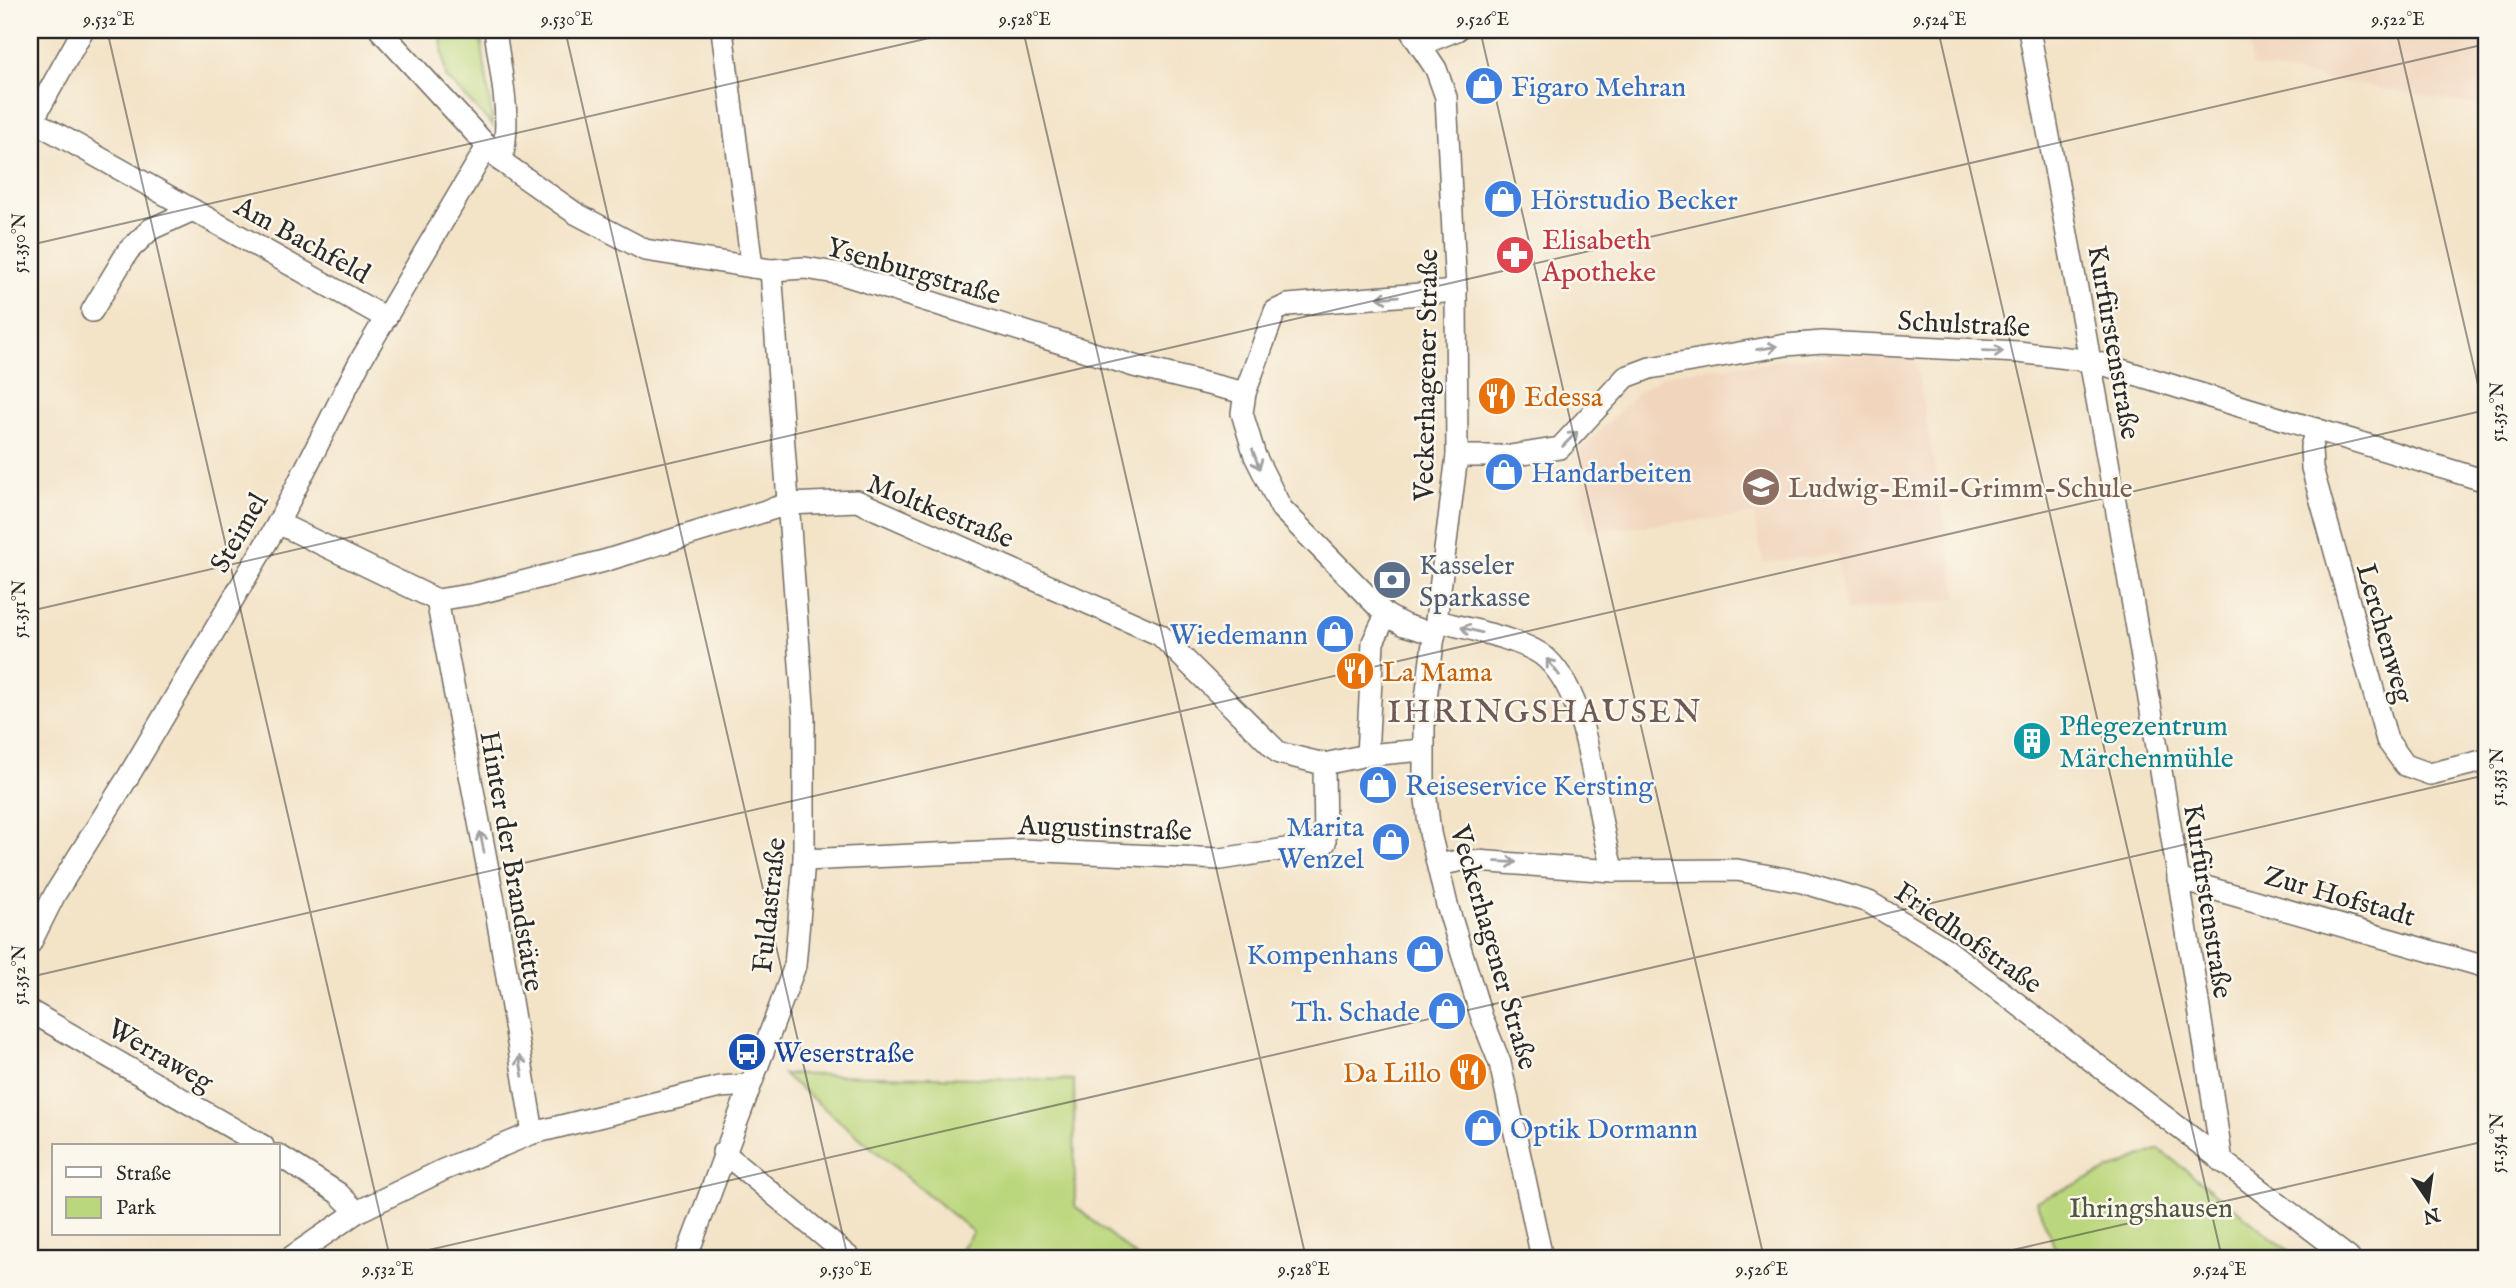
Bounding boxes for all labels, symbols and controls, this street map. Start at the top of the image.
text: 9.532°E [82,9,135,32]
text: 9.530°E [540,9,593,32]
text: 9.528°E [998,9,1051,32]
text: 9.526°E [1456,9,1509,32]
text: 9.524°E [1912,9,1967,32]
text: 9.522°E [2370,9,2425,32]
shop icon: Figaro Mehran [1463,65,1505,107]
place label: Figaro Mehran [1511,71,1686,106]
shop icon: Hörstudio Becker [1482,178,1524,220]
place label: Hörstudio Becker [1530,184,1738,219]
street label: Am Bachfeld [227,189,376,293]
text: 51.350°N [9,212,32,273]
place label: Elisabeth Apotheke [1541,224,1656,291]
street label: Ysenburgstraße [822,231,1005,314]
pharmacy icon: Elisabeth Apotheke [1494,234,1536,276]
street label: Kurfürstenstraße [2078,243,2147,442]
street label: Veckerhagener Straße [1408,248,1447,503]
one-way arrow [1377,291,1400,304]
street label: Schulstraße [1897,305,2031,346]
one-way arrow [1755,341,1777,354]
one-way arrow [1982,345,2005,358]
restaurant icon: Edessa [1476,375,1518,417]
place label: Edessa [1524,381,1604,416]
text: 51.352°N [2487,382,2510,442]
one-way arrow [1561,430,1578,447]
one-way arrow [1251,448,1264,470]
shop icon: Handarbeiten [1483,451,1525,493]
place label: Handarbeiten [1531,457,1692,492]
school or university icon: Ludwig-Emil-Grimm-Schule [1740,466,1782,508]
street label: Moltkestraße [862,467,1019,558]
place label: Ludwig-Emil-Grimm-Schule [1788,472,2133,507]
street label: Steimel [203,487,277,579]
place label: Kasseler Sparkasse [1419,549,1531,616]
bank icon: Kasseler Sparkasse [1371,559,1413,601]
street label: Lerchenweg [2347,560,2420,708]
text: 51.351°N [9,579,32,638]
shop icon: Wiedemann [1314,613,1356,655]
place label: Wiedemann [1170,619,1308,654]
one-way arrow [1460,623,1483,636]
restaurant icon: La Mama [1334,650,1376,692]
place label: La Mama [1382,656,1493,691]
one-way arrow [1545,658,1560,676]
district label: IHRINGSHAUSEN [1387,693,1703,734]
place label: Pflegezentrum Märchenmühle [2059,710,2234,777]
building icon: Pflegezentrum Märchenmühle [2011,720,2053,762]
street label: Hinter der Brandstätte [470,729,551,995]
text: 51.353°N [2487,747,2510,806]
shop icon: Reiseservice Kersting [1357,764,1399,806]
place label: Reiseservice Kersting [1405,770,1654,805]
street label: Kurfürstenstraße [2174,802,2239,1001]
street label: Augustinstraße [1016,809,1193,850]
place label: Marita Wenzel [1277,811,1365,878]
shop icon: Marita Wenzel [1370,821,1412,863]
street label: Veckerhagener Straße [1441,821,1544,1074]
one-way arrow [475,831,489,853]
street label: Fuldastraße [746,836,795,975]
one-way arrow [1494,856,1517,869]
street label: Zur Hofstadt [2260,859,2419,936]
street label: Friedhofstraße [1887,875,2048,1003]
shop icon: Kompenhans [1404,933,1446,975]
place label: Kompenhans [1246,939,1398,974]
text: 51.352°N [9,945,32,1005]
shop icon: Th. Schade [1426,990,1468,1032]
place label: Th. Schade [1291,996,1420,1031]
street label: Werraweg [100,1012,220,1101]
bus stop icon: Weserstraße [726,1031,768,1073]
place label: Weserstraße [774,1037,914,1072]
restaurant icon: Da Lillo [1447,1051,1489,1093]
one-way arrow [514,1055,528,1078]
place label: Da Lillo [1343,1057,1441,1092]
shop icon: Optik Dormann [1462,1107,1504,1149]
text: 51.354°N [2487,1112,2510,1173]
place label: Optik Dormann [1510,1113,1698,1148]
legend [52,1144,280,1236]
text: Straße [116,1161,172,1188]
north arrow [2394,1166,2464,1236]
park label: Ihringshausen [2069,1192,2233,1227]
text: Park [116,1195,157,1222]
text: N [2420,1201,2443,1228]
text: 9.532°E [361,1259,414,1282]
text: 9.530°E [819,1259,872,1282]
text: 9.528°E [1277,1259,1330,1282]
text: 9.526°E [1735,1259,1788,1282]
text: 9.524°E [2192,1259,2247,1282]

